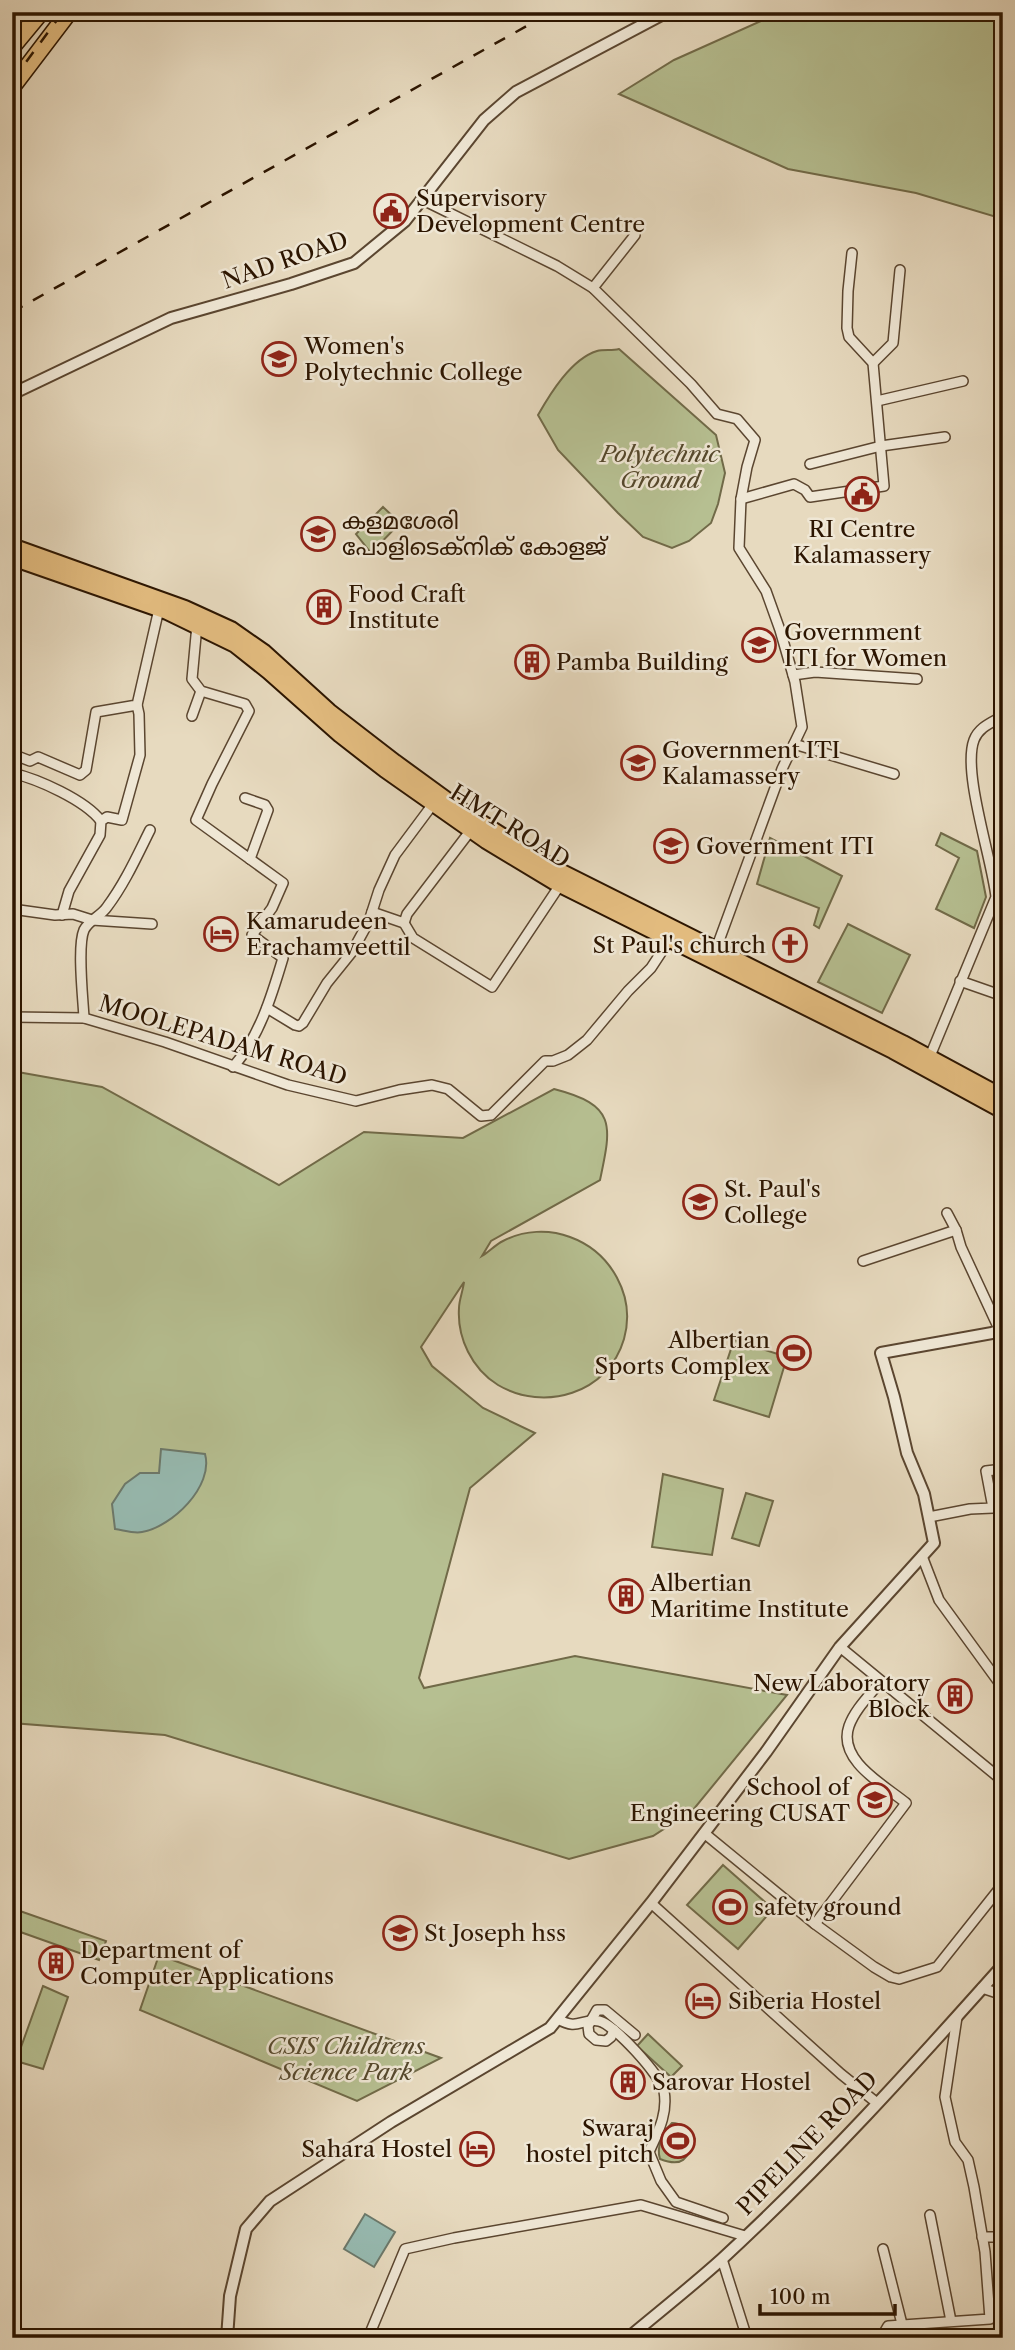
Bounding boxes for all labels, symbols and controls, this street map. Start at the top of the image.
place label: Supervisory Development Centre [416,184,645,238]
public building icon: Supervisory Development Centre [372,192,410,230]
street label: NAD ROAD [218,225,352,295]
place label: Women's Polytechnic College [303,332,523,386]
school or university icon: Women's Polytechnic College [260,340,298,378]
park label: Polytechnic Ground [598,440,721,494]
public building icon: RI Centre Kalamassery [843,475,881,513]
place label: കളമശേരി പോളിടെക്നിക് കോളജ് [342,507,609,561]
school or university icon: കളമശേരി പോളിടെക്നിക് കോളജ് [299,515,337,553]
place label: RI Centre Kalamassery [793,515,931,569]
place label: Food Craft Institute [348,580,466,634]
building icon: Food Craft Institute [305,588,343,626]
place label: Government ITI for Women [784,618,947,672]
school or university icon: Government ITI for Women [740,626,778,664]
building icon: Pamba Building [513,643,551,681]
place label: Pamba Building [556,648,729,676]
place label: Government ITI Kalamassery [662,736,840,790]
school or university icon: Government ITI Kalamassery [619,744,657,782]
street label: HMT ROAD [445,778,575,874]
school or university icon: Government ITI [652,827,690,865]
place label: Government ITI [696,832,874,860]
place label: Kamarudeen Erachamveettil [246,907,411,961]
hotel icon: Kamarudeen Erachamveettil [202,915,240,953]
church icon: St Paul's church [771,926,809,964]
place label: St Paul's church [593,931,766,959]
street label: MOOLEPADAM ROAD [96,989,350,1091]
place label: St. Paul's College [724,1175,821,1229]
school or university icon: St. Paul's College [681,1183,719,1221]
place label: Albertian Sports Complex [594,1326,771,1380]
sports icon: Albertian Sports Complex [775,1334,813,1372]
place label: Albertian Maritime Institute [649,1569,849,1623]
building icon: Albertian Maritime Institute [607,1577,645,1615]
place label: New Laboratory Block [753,1669,932,1723]
building icon: New Laboratory Block [936,1677,974,1715]
place label: School of Engineering CUSAT [630,1773,853,1827]
school or university icon: School of Engineering CUSAT [856,1781,894,1819]
sports icon: safety ground [711,1888,749,1926]
place label: safety ground [754,1893,902,1921]
school or university icon: St Joseph hss [381,1914,419,1952]
place label: St Joseph hss [424,1919,566,1947]
place label: Department of Computer Applications [80,1936,334,1990]
building icon: Department of Computer Applications [37,1944,75,1982]
hotel icon: Siberia Hostel [684,1982,722,2020]
place label: Siberia Hostel [728,1987,881,2015]
park label: CSIS Childrens Science Park [267,2032,426,2086]
building icon: Sarovar Hostel [609,2063,647,2101]
street label: PIPELINE ROAD [731,2065,883,2221]
place label: Sarovar Hostel [652,2068,811,2096]
place label: Swaraj hostel pitch [526,2114,654,2168]
sports icon: Swaraj hostel pitch [659,2122,697,2160]
hotel icon: Sahara Hostel [458,2130,496,2168]
place label: Sahara Hostel [301,2135,452,2163]
scale bar [760,2273,894,2317]
text: 100 m [770,2284,831,2309]

